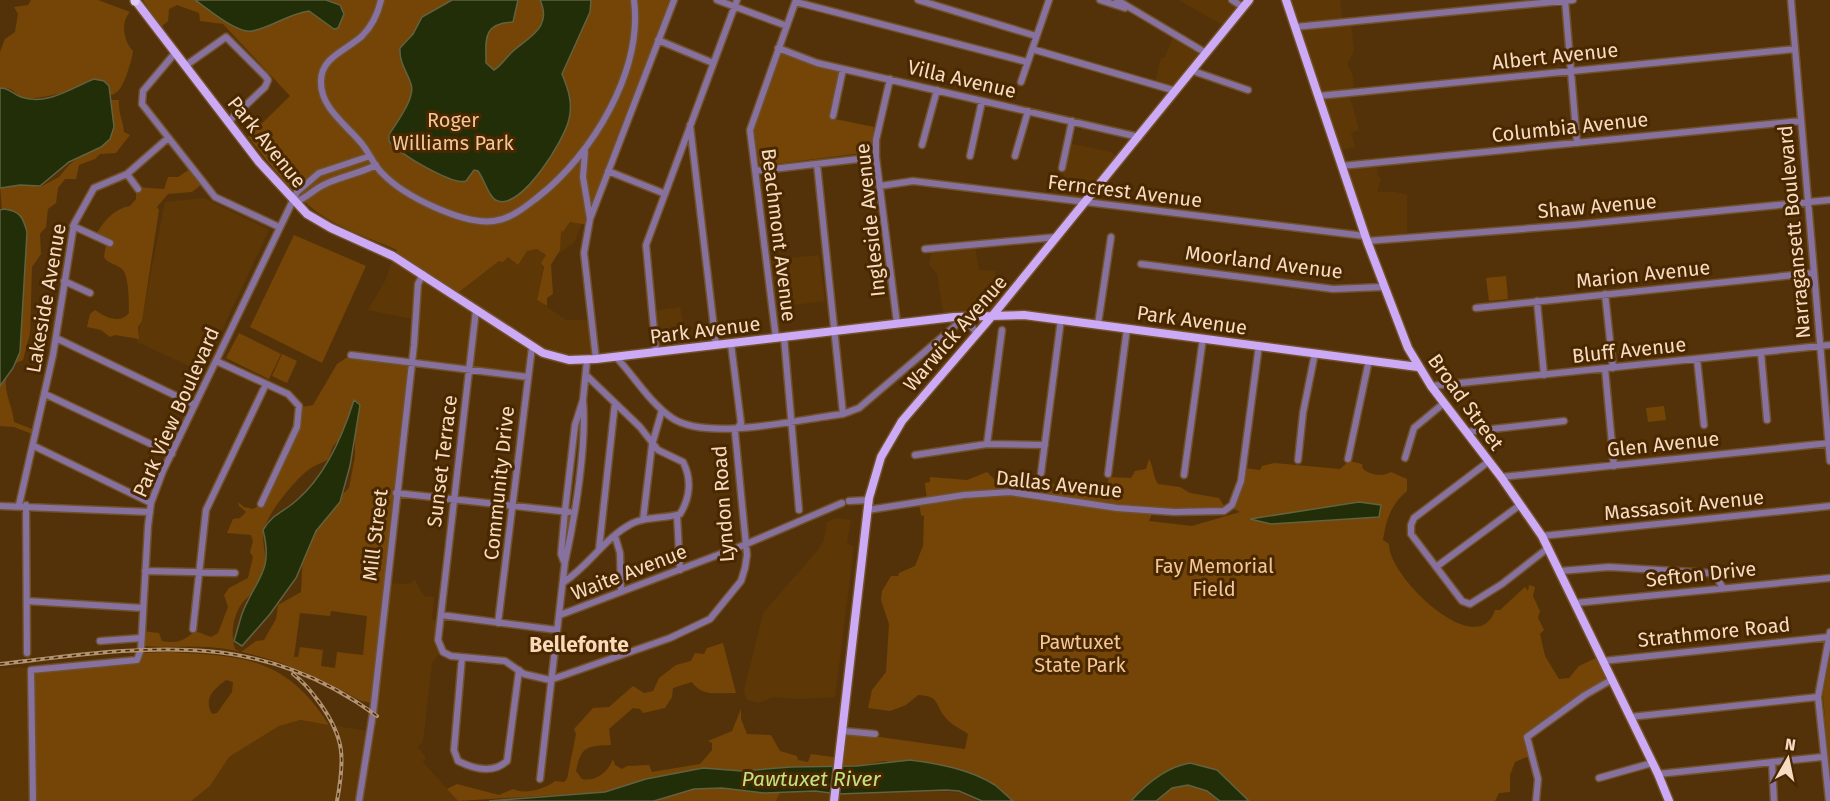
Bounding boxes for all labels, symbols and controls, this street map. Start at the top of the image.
street label: Albert Avenue [1491,37,1619,75]
street label: Villa Avenue [905,55,1019,103]
street label: Park Avenue [223,91,311,193]
street label: Columbia Avenue [1491,107,1649,147]
park label: Roger Williams Park [392,108,515,155]
street label: Narragansett Boulevard [1773,124,1815,340]
street label: Ingleside Avenue [850,142,890,298]
street label: Beachmont Avenue [756,147,802,323]
street label: Ferncrest Avenue [1046,170,1204,212]
street label: Shaw Avenue [1536,189,1658,223]
street label: Lakeside Avenue [21,222,71,374]
street label: Moorland Avenue [1184,240,1344,284]
street label: Marion Avenue [1575,255,1711,293]
street label: Warwick Avenue [898,270,1012,396]
street label: Park Avenue [1135,300,1249,340]
street label: Park Avenue [648,311,762,349]
street label: Park View Boulevard [128,323,224,501]
street label: Bluff Avenue [1571,332,1687,368]
street label: Broad Street [1423,349,1509,455]
street label: Sunset Terrace [422,394,462,528]
street label: Community Drive [479,405,519,561]
street label: Glen Avenue [1606,426,1720,462]
street label: Lyndon Road [707,445,739,563]
street label: Dallas Avenue [995,465,1123,503]
street label: Massasoit Avenue [1603,485,1765,525]
street label: Mill Street [357,487,393,582]
street label: Waite Avenue [568,539,690,605]
park label: Fay Memorial Field [1154,554,1274,601]
street label: Sefton Drive [1645,556,1757,592]
street label: Strathmore Road [1637,612,1791,652]
park label: Pawtuxet State Park [1034,630,1126,677]
district label: Bellefonte [529,632,629,658]
north arrow [1758,729,1818,789]
text: N [1784,734,1797,755]
water label: Pawtuxet River [742,766,881,792]

